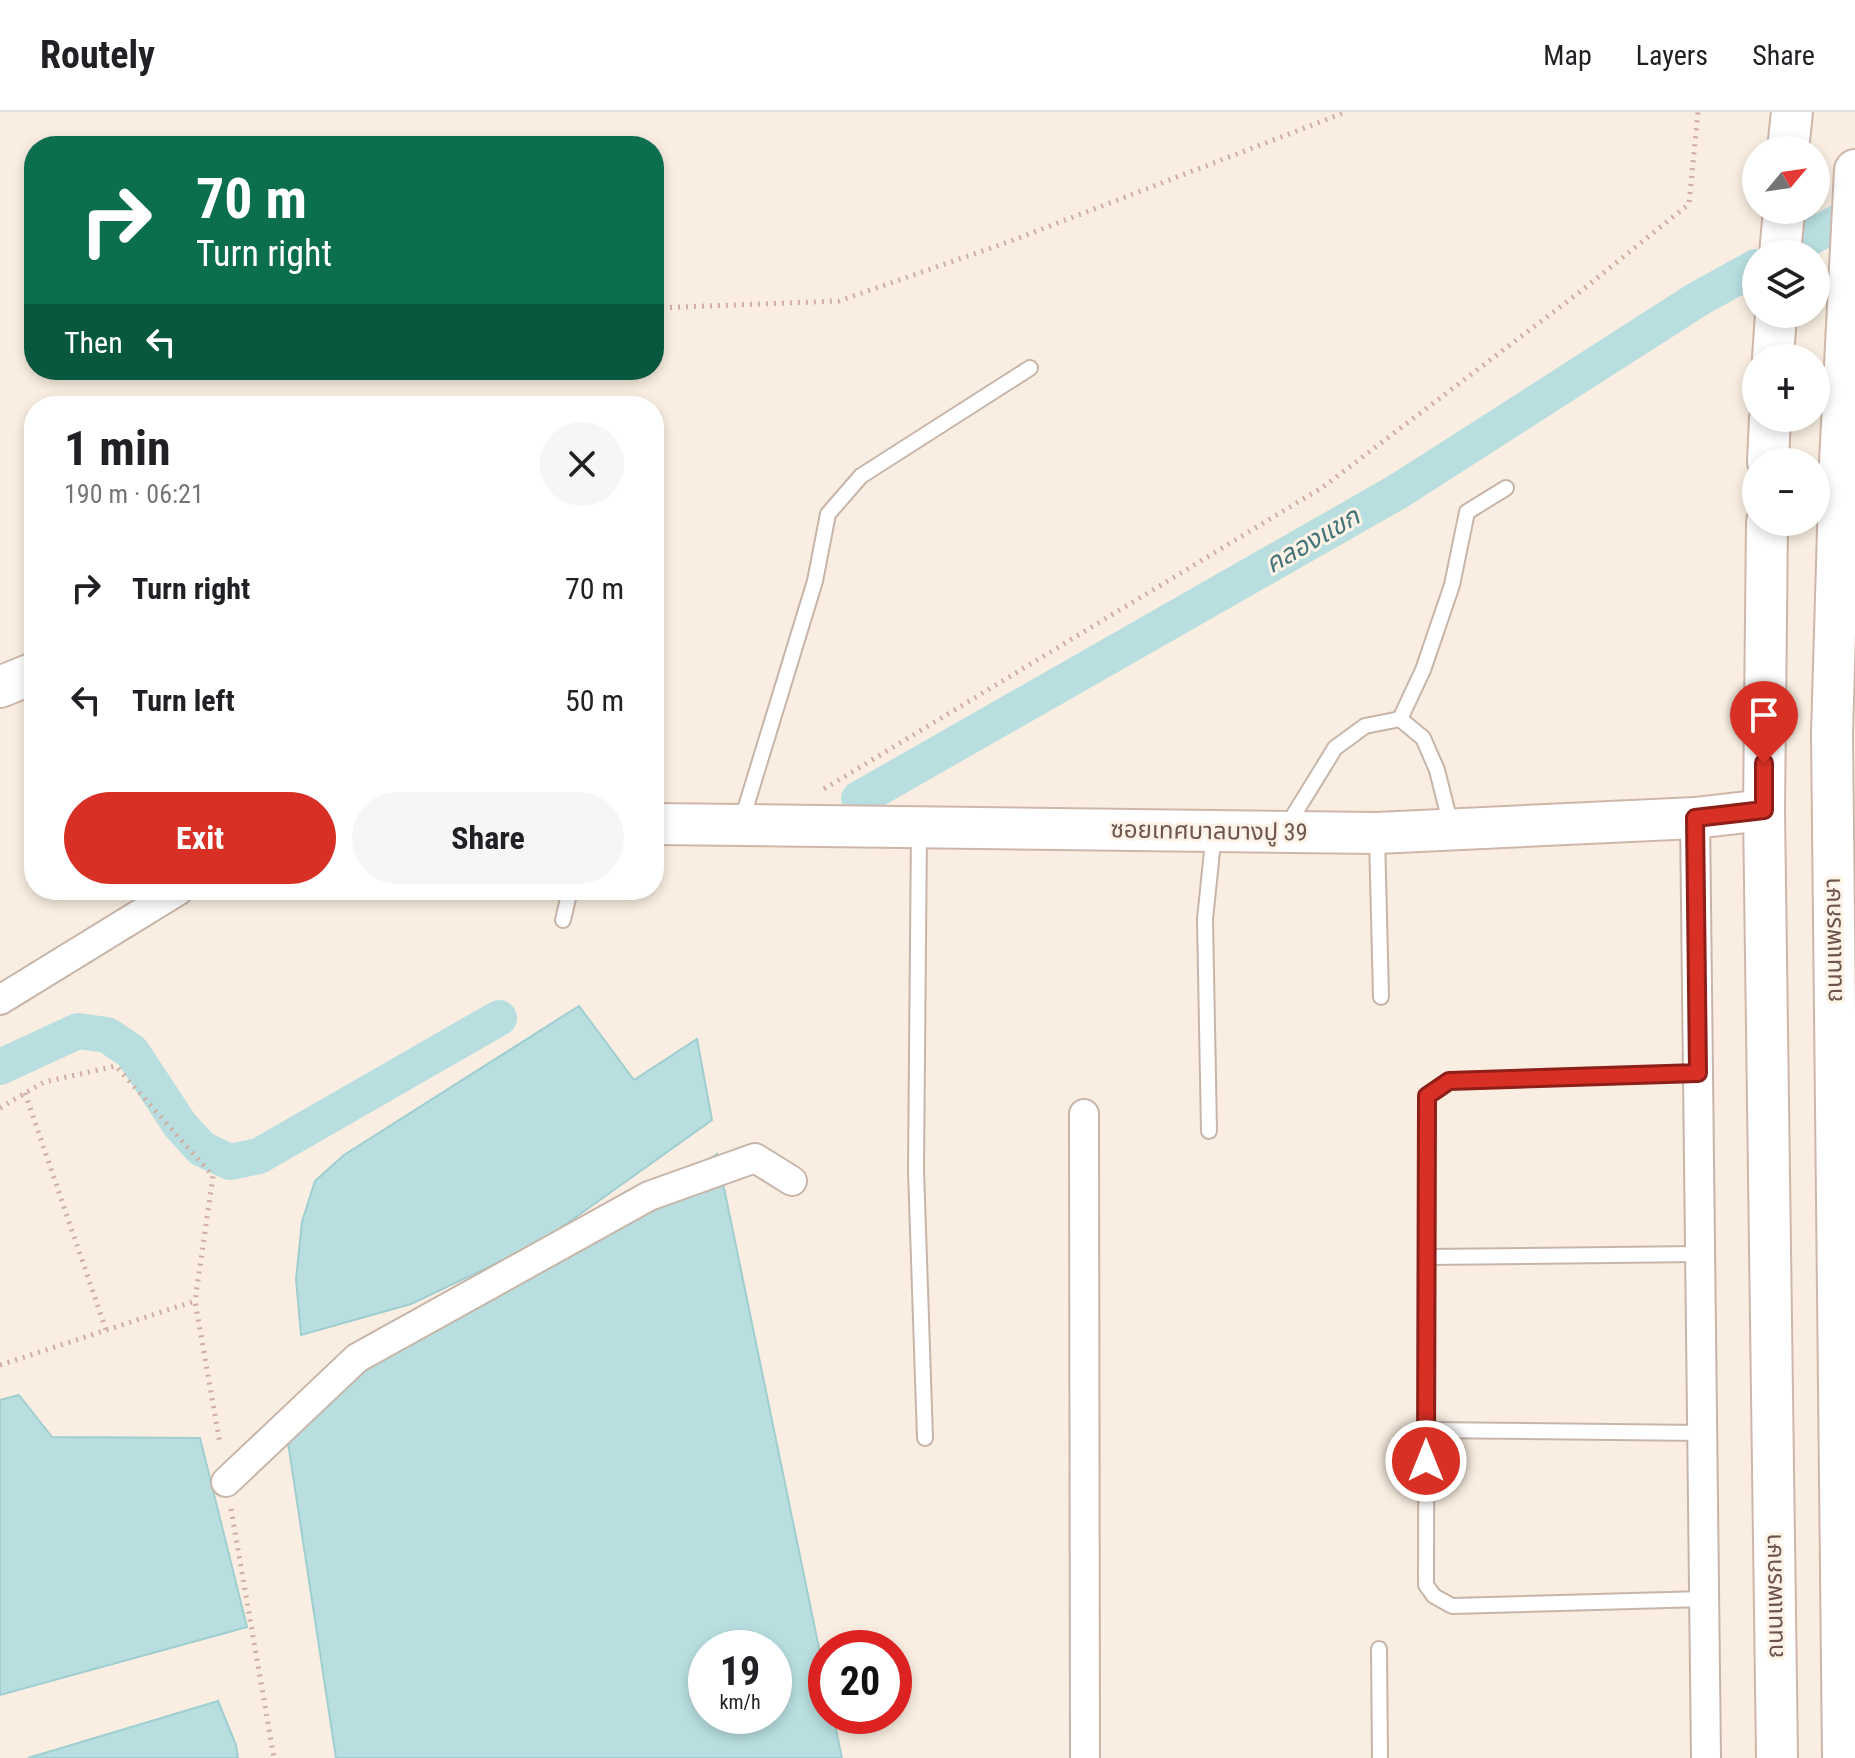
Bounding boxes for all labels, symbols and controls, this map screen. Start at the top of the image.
text: Routely [40,33,155,77]
text: Map [1543,39,1592,72]
text: Layers [1636,39,1708,72]
text: Share [1752,39,1815,72]
north arrow [1742,136,1830,224]
map controls [1742,136,1830,536]
text: 70 m [196,166,307,232]
icon: right [64,168,168,272]
text: Turn right [196,233,332,275]
button: layers [1742,240,1830,328]
icon: left [139,320,183,364]
text: Then [64,325,123,360]
button: + [1742,344,1830,432]
text: 1 min [64,420,171,477]
button: close [540,422,624,506]
button: − [1742,448,1830,536]
text: 190 m · 06:21 [64,479,204,509]
water label: คลองแขก [1259,500,1366,579]
icon: right [64,566,108,610]
text: Turn right [132,571,250,606]
text: 70 m [565,571,624,606]
icon: left [64,678,108,722]
pin [1730,681,1798,763]
text: Turn left [132,683,235,718]
text: 50 m [565,683,624,718]
icon: arrive [1742,693,1786,737]
button: Exit [64,792,336,884]
button: Share [352,792,624,884]
street label: ซอยเทศบาลบางปู 39 [1110,815,1308,848]
street label: ถนนแพรกษา [1818,877,1848,1003]
position arrow [1384,1419,1468,1503]
street label: ถนนแพรกษา [1759,1533,1789,1659]
speed limit sign: 20 [808,1630,912,1734]
text: 19 [720,1648,760,1695]
text: km/h [719,1690,761,1714]

